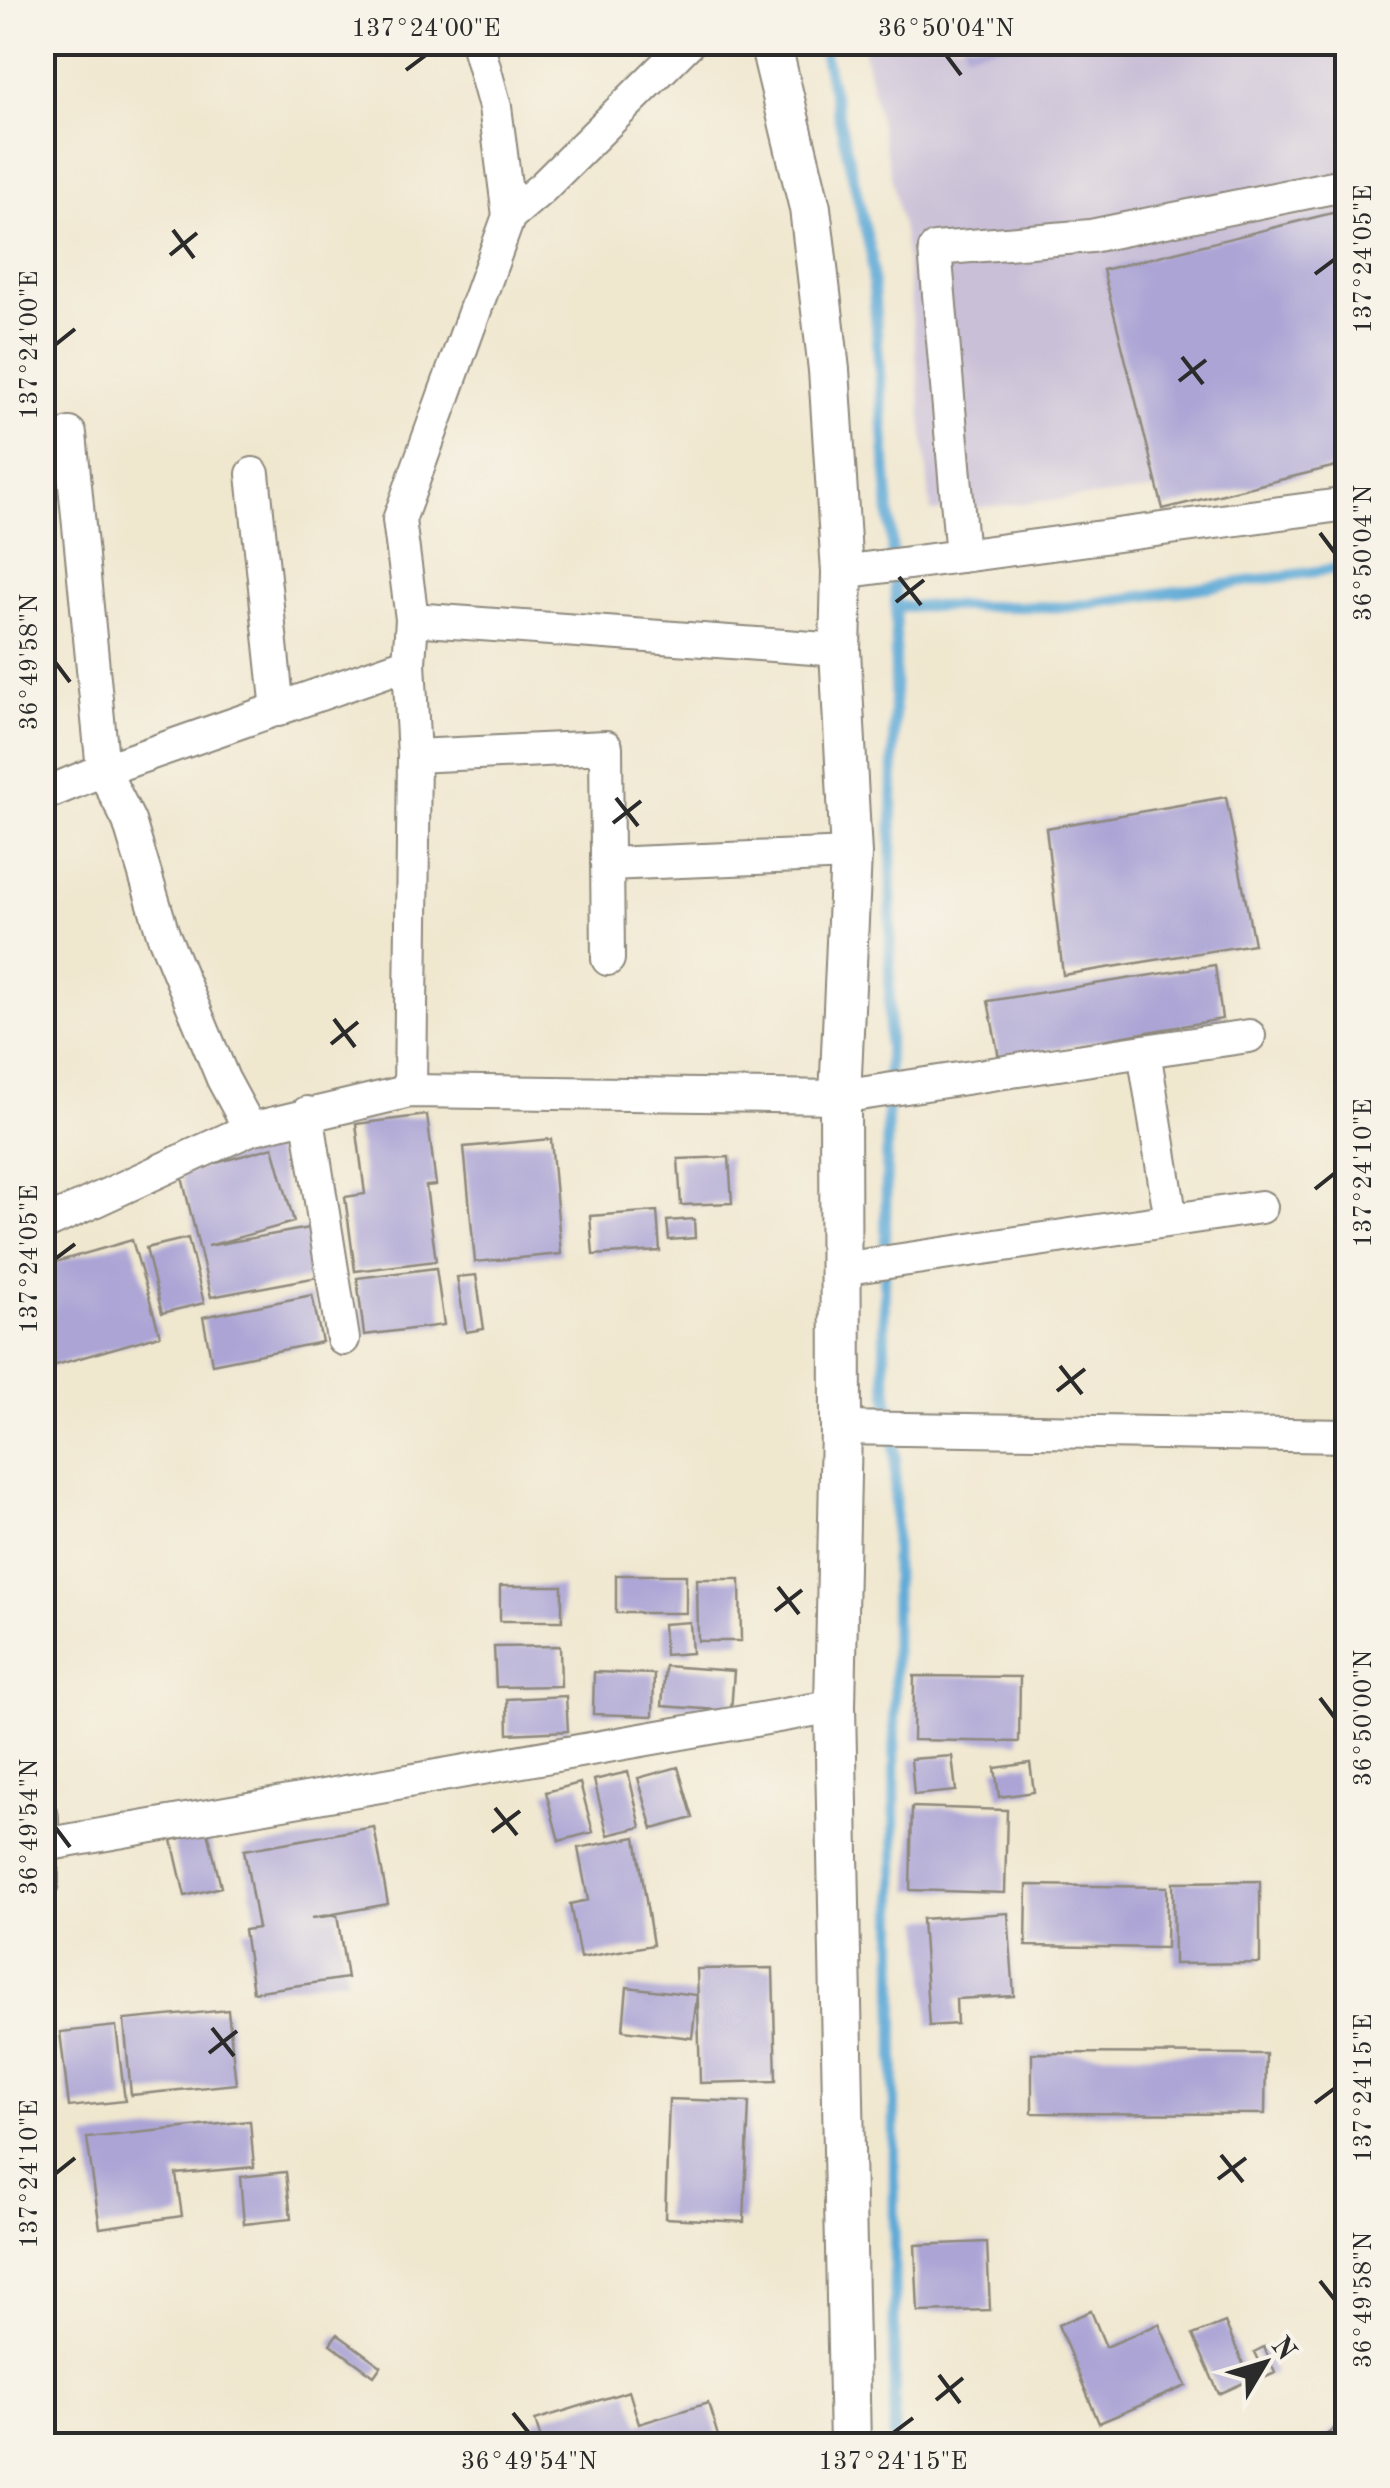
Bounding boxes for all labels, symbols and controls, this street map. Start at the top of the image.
text: 137°24'00"E [351,17,501,42]
text: 36°50'04"N [878,17,1014,42]
text: 137°24'05"E [1352,184,1377,334]
text: 137°24'00"E [18,270,43,420]
text: 36°50'04"N [1352,485,1377,621]
text: 36°49'58"N [18,594,43,730]
text: 137°24'10"E [1352,1098,1377,1248]
text: 137°24'05"E [18,1184,43,1334]
text: 36°50'00"N [1352,1650,1377,1786]
text: 36°49'54"N [18,1759,43,1895]
text: 137°24'15"E [1352,2013,1377,2163]
text: 137°24'10"E [18,2099,43,2249]
text: 36°49'58"N [1352,2232,1377,2368]
north arrow [1215,2313,1315,2413]
text: N [1265,2332,1300,2367]
text: 36°49'54"N [461,2450,597,2475]
text: 137°24'15"E [818,2450,968,2475]

